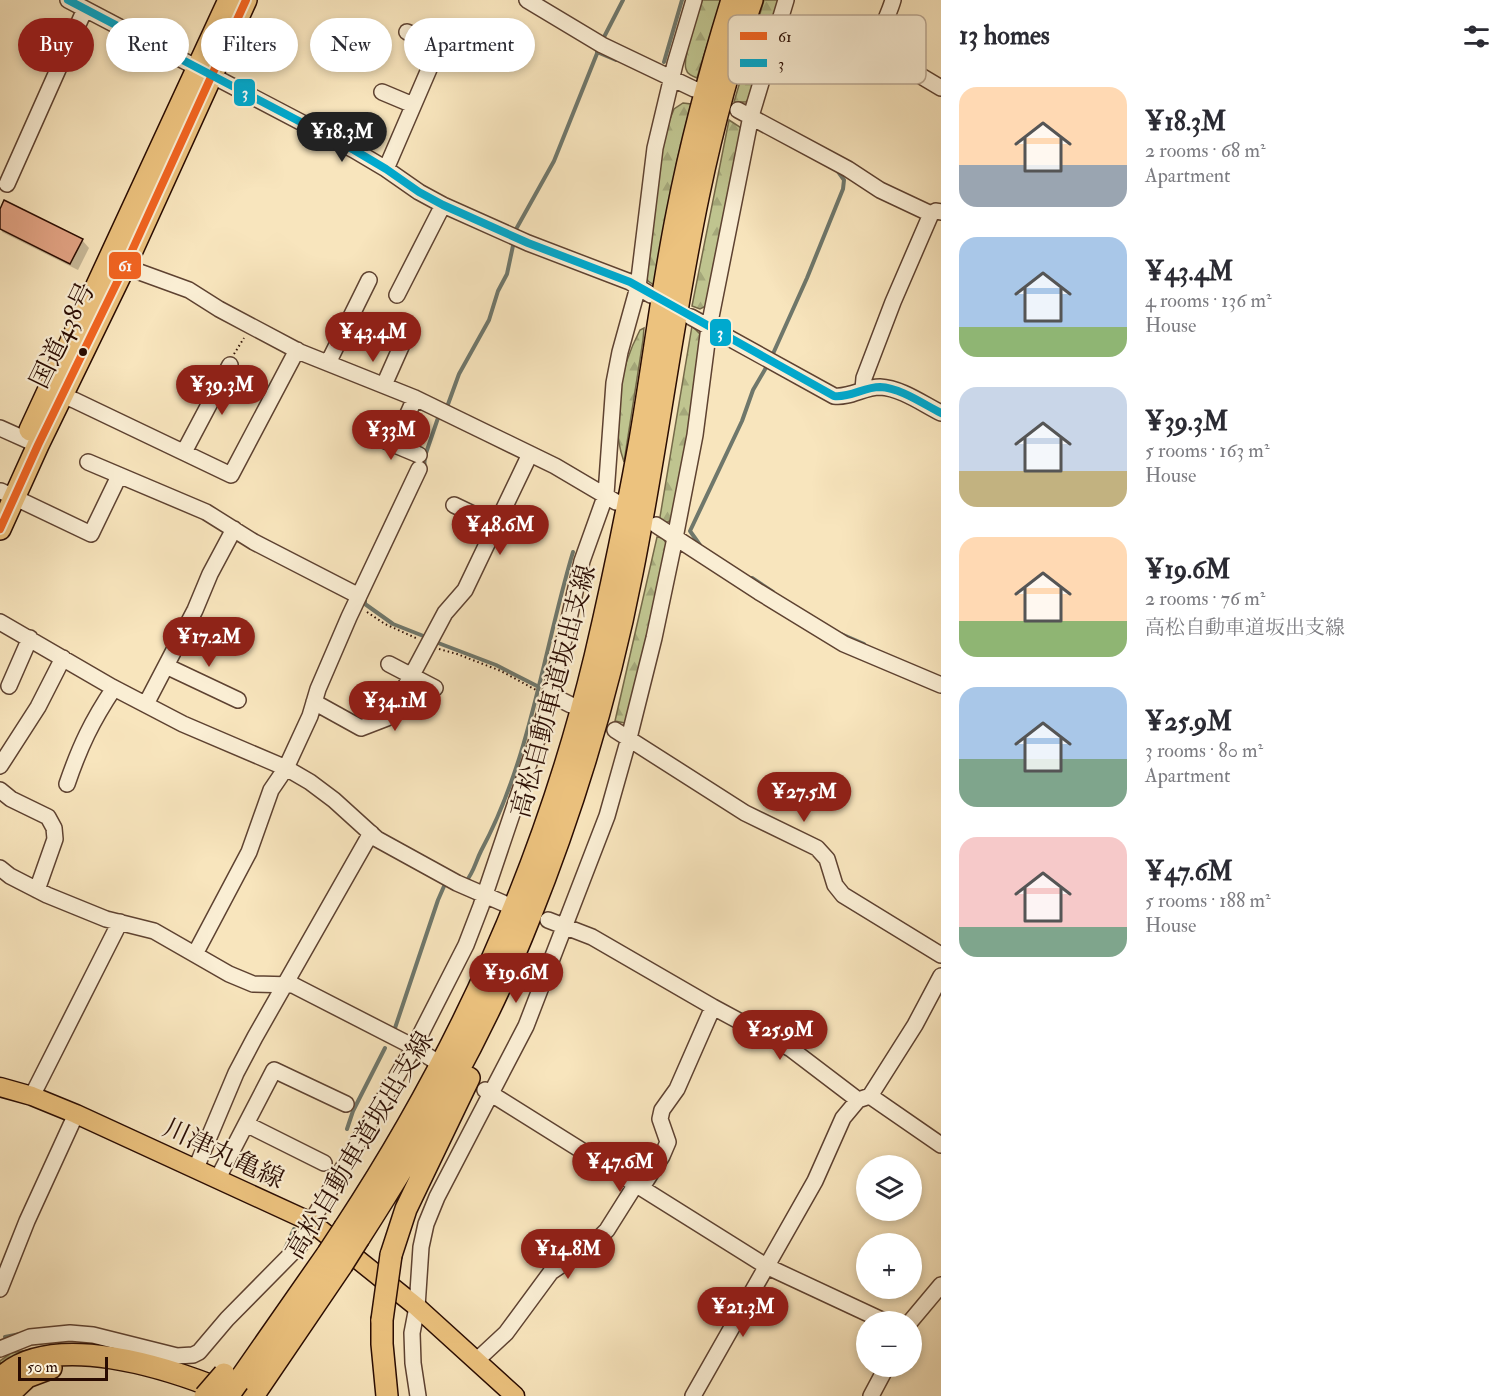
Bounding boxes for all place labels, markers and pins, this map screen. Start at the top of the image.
pin: ¥18.3M [293,112,391,163]
pin: ¥43.4M [324,312,422,363]
unlabelled marker [77,346,89,358]
pin: ¥39.3M [173,365,271,416]
pin: ¥33M [355,410,427,461]
pin: ¥48.6M [451,505,549,556]
pin: ¥17.2M [160,617,258,668]
pin: ¥34.1M [346,681,444,732]
pin: ¥27.5M [755,772,853,823]
pin: ¥19.6M [467,953,565,1004]
pin: ¥25.9M [731,1010,829,1061]
pin: ¥47.6M [571,1142,669,1193]
pin: ¥14.8M [519,1229,617,1280]
pin: ¥21.3M [694,1287,792,1338]

